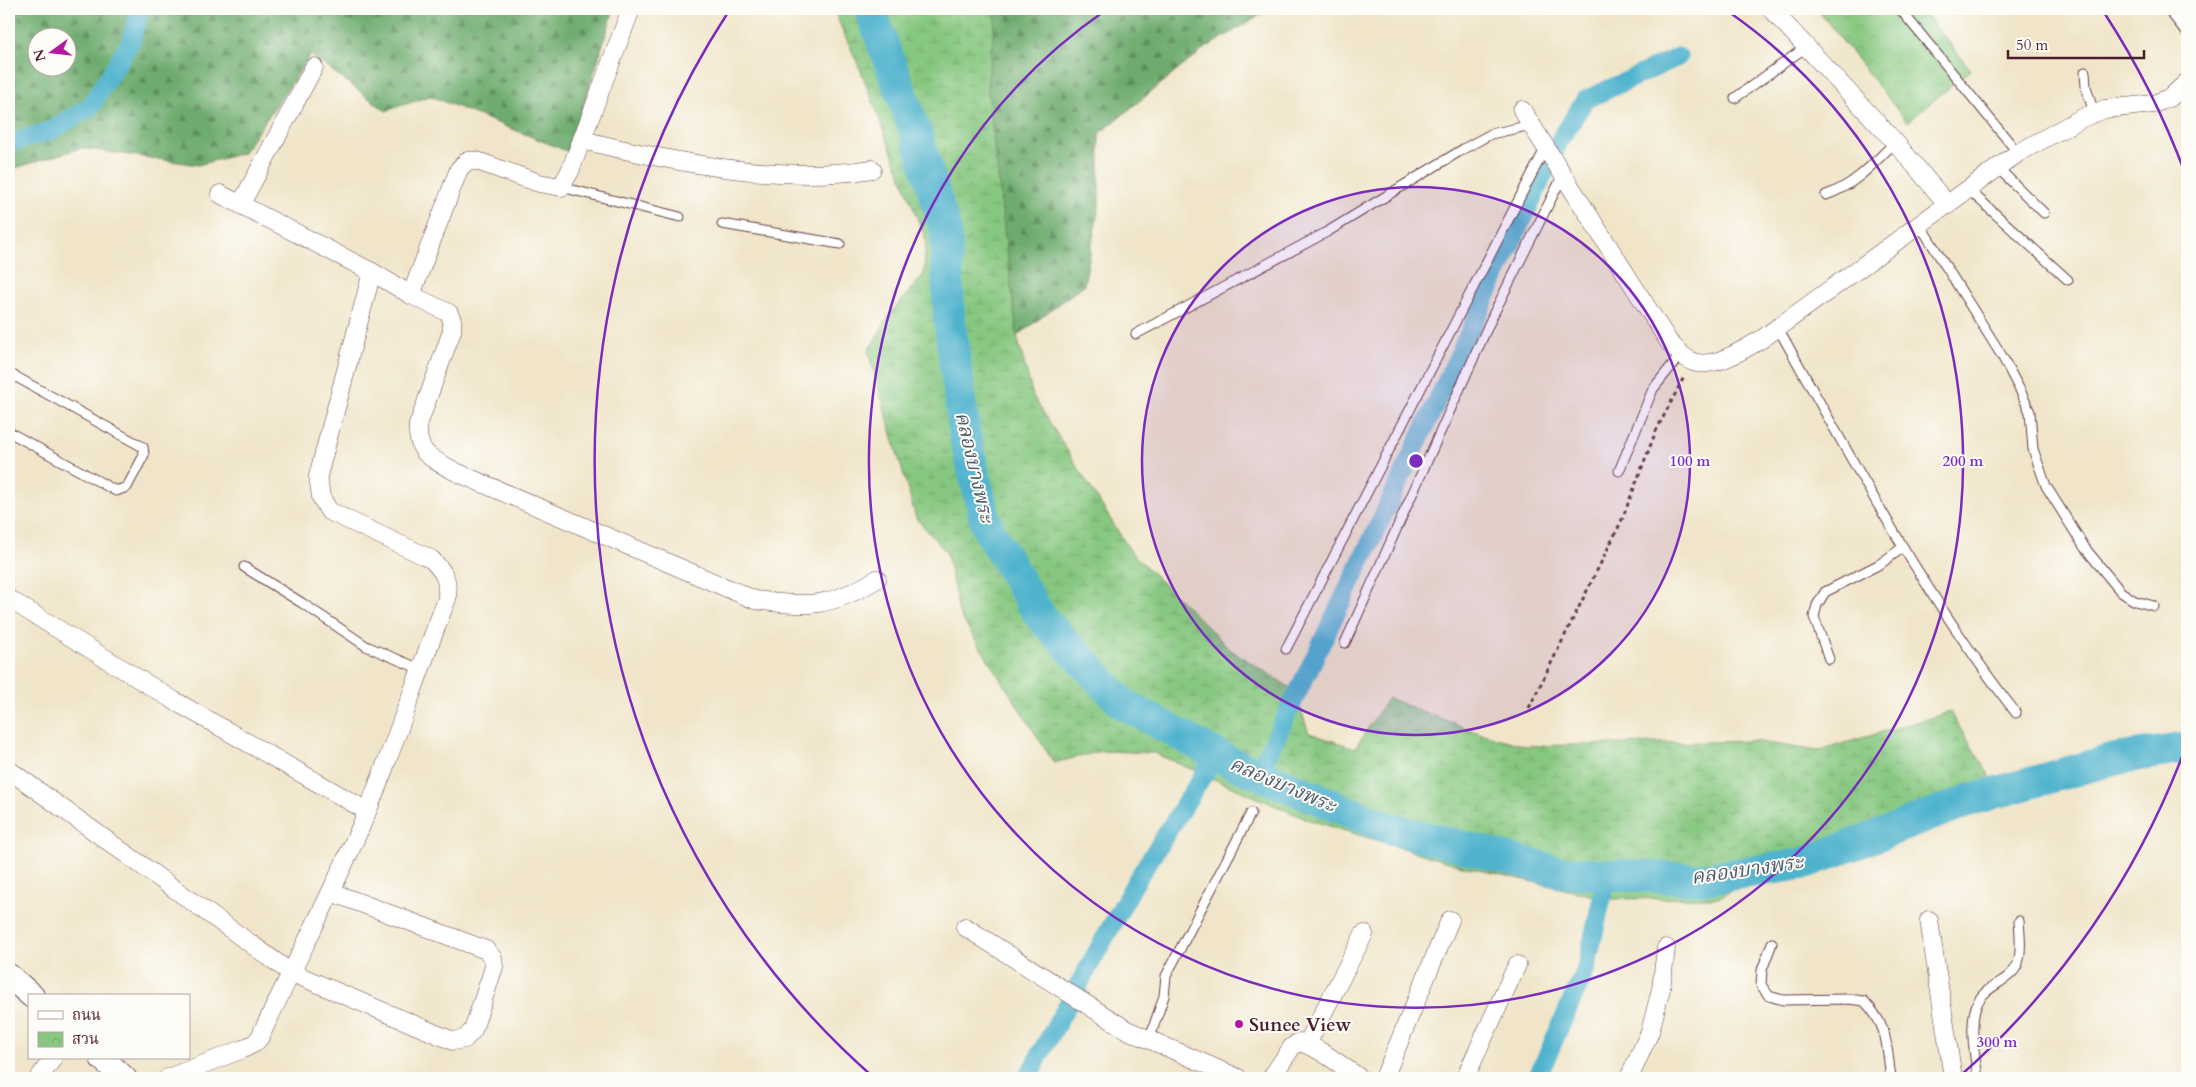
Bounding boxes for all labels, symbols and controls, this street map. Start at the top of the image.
north arrow [28,28,78,78]
scale bar [2008,28,2145,60]
text: 50 m [2016,35,2048,55]
text: N [29,47,51,64]
water label: คลองบางพระ [949,409,1001,527]
text: 100 m [1670,451,1711,471]
text: 200 m [1943,451,1984,471]
centre of rings [1407,452,1425,470]
water label: คลองบางพระ [1226,750,1342,820]
water label: คลองบางพระ [1689,848,1807,891]
legend [28,994,190,1060]
text: ถนน [72,1005,101,1025]
place label: Sunee View [1249,1012,1351,1038]
marker: Sunee View [1233,1018,1245,1030]
text: สวน [72,1029,99,1049]
text: 300 m [1977,1032,2018,1052]

